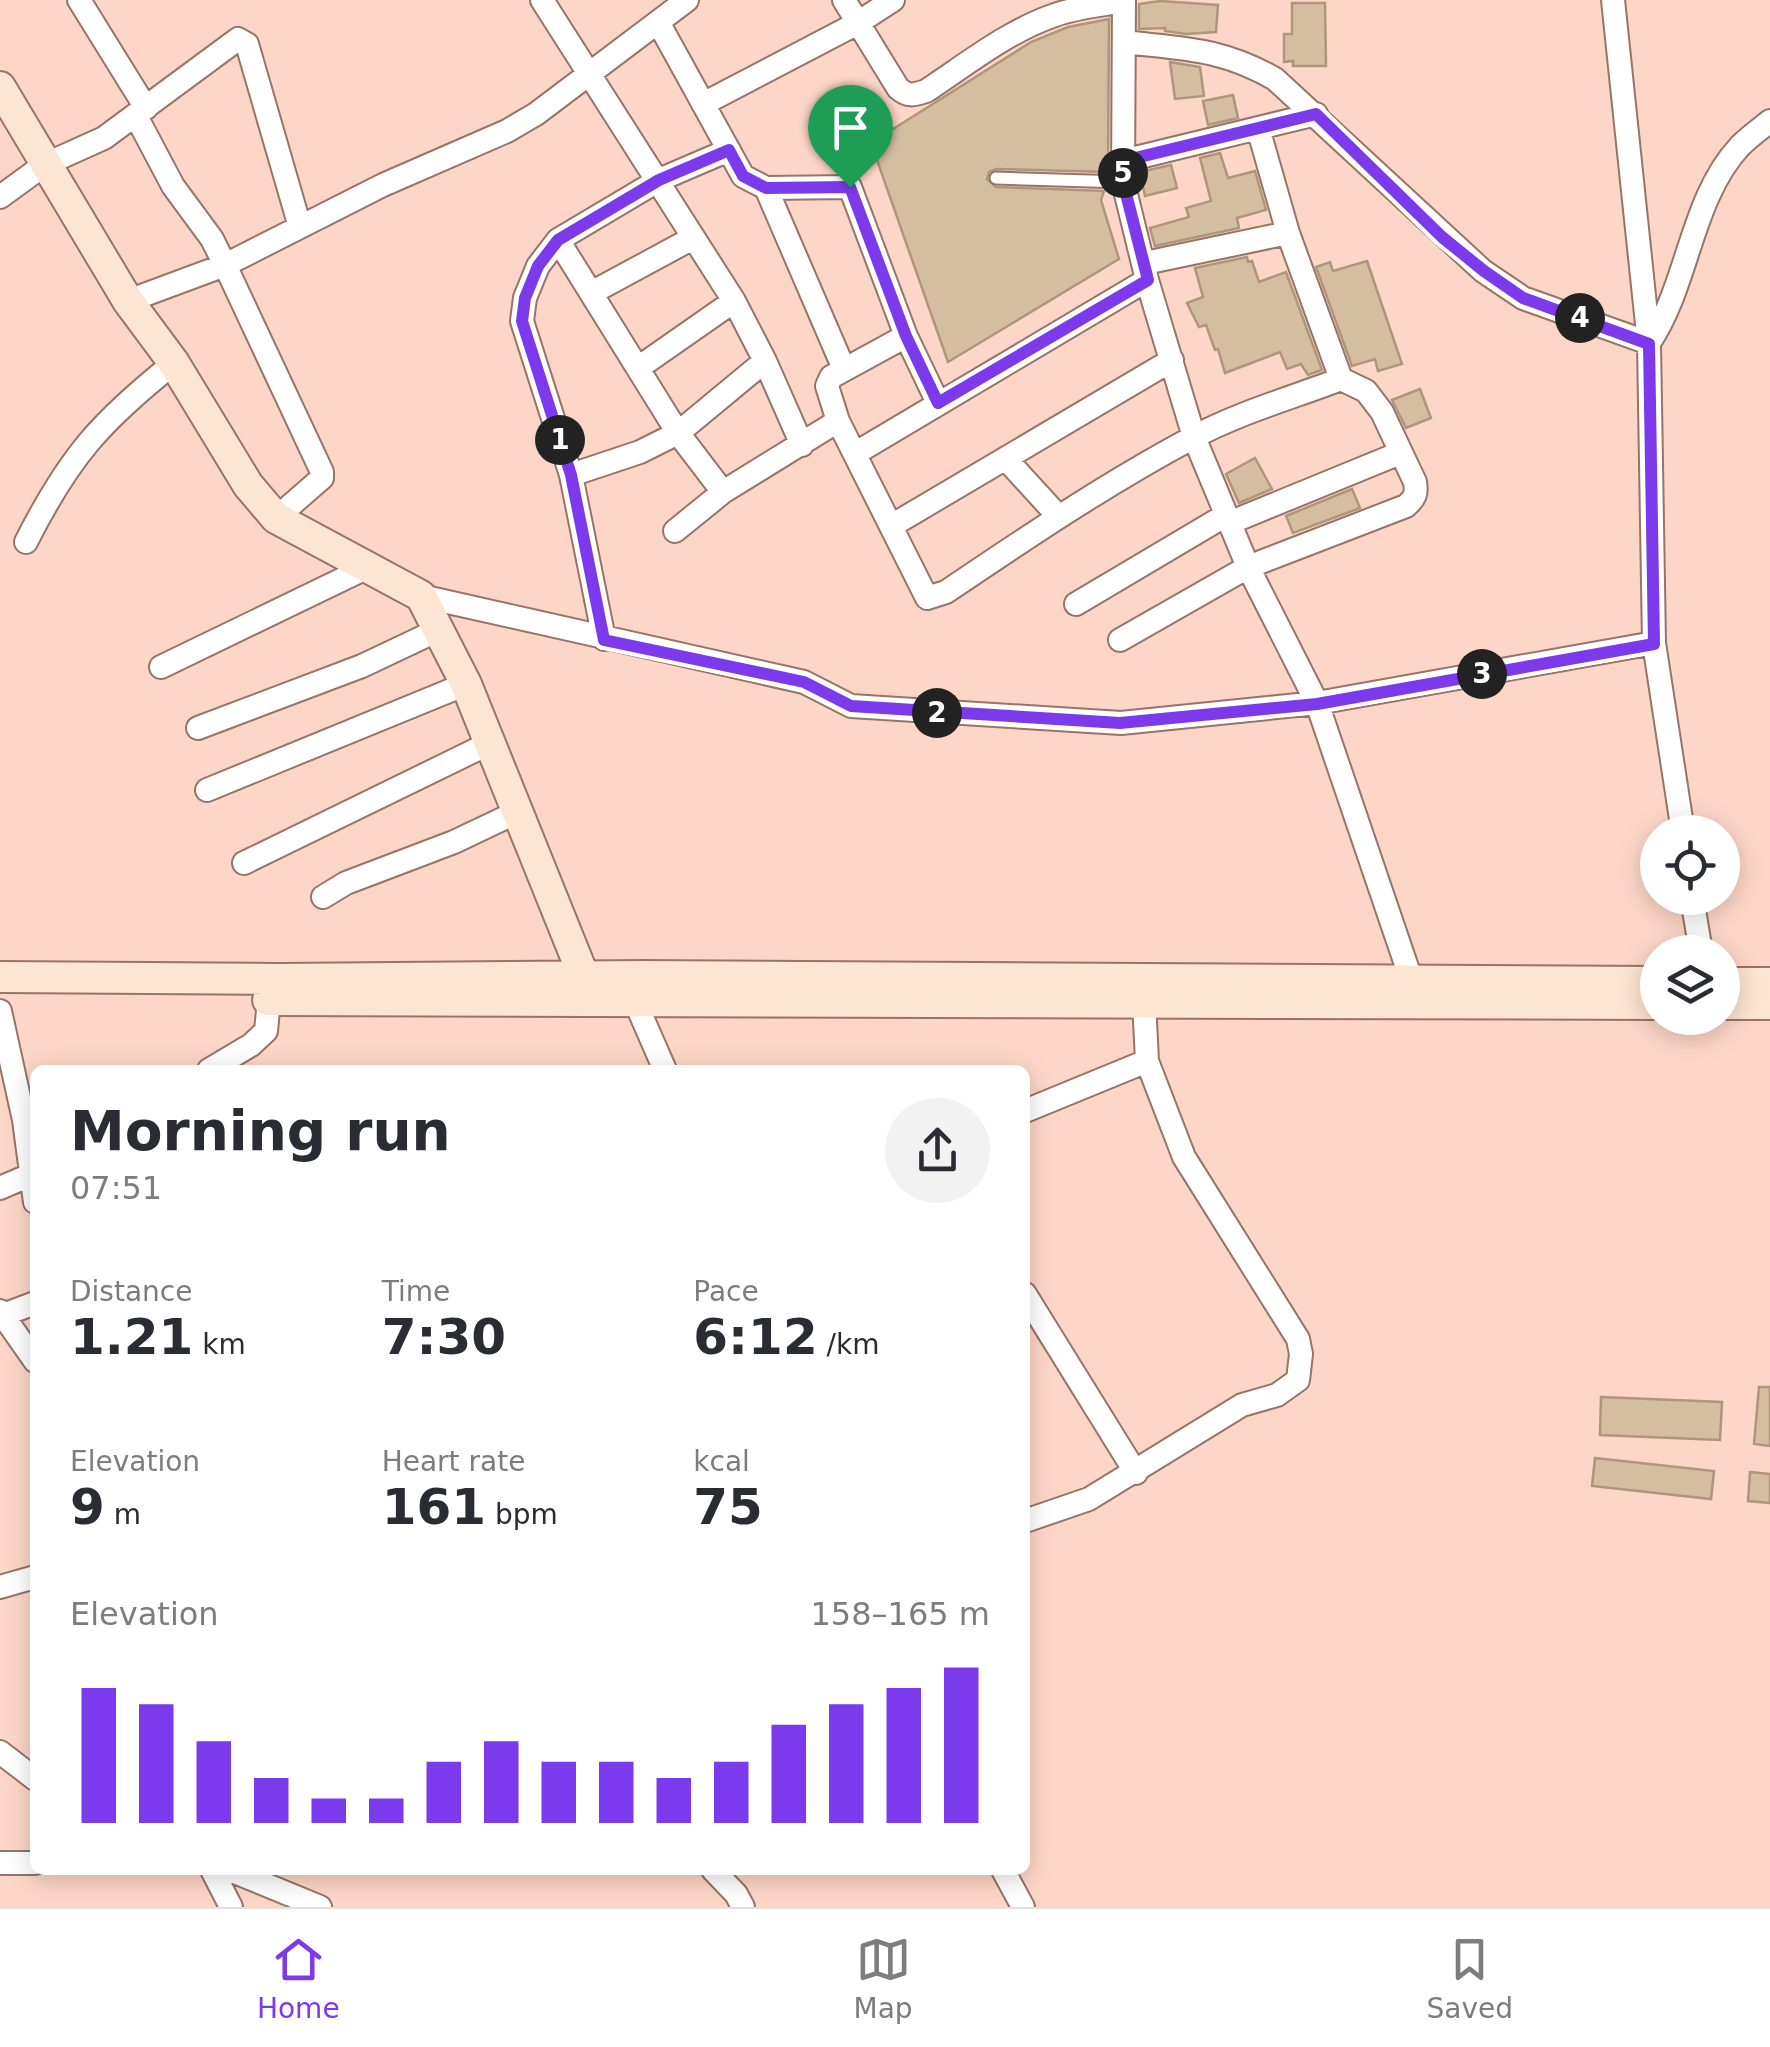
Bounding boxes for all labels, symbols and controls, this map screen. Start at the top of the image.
pin [808,85,893,188]
icon: arrive [823,100,878,155]
pin: 5 [1098,148,1148,198]
text: 5 [1113,156,1133,189]
pin: 4 [1555,293,1605,343]
text: 4 [1570,301,1590,334]
pin: 1 [535,415,585,465]
text: 1 [550,423,570,456]
pin: 3 [1457,649,1507,699]
text: 3 [1472,657,1492,690]
pin: 2 [912,688,962,738]
text: 2 [927,696,947,729]
map controls [1640,815,1740,1035]
button: locate [1640,815,1740,915]
button: layers [1640,935,1740,1035]
button: share [885,1098,990,1203]
text: Morning run [70,1099,451,1163]
text: 07:51 [70,1169,162,1207]
text: Distance [70,1275,192,1308]
text: Time [382,1275,450,1308]
text: Pace [693,1275,759,1308]
text: 1.21 [70,1308,193,1366]
text: 7:30 [382,1308,506,1366]
text: 6:12 [693,1308,818,1366]
text: km [193,1328,246,1361]
text: /km [818,1328,880,1361]
text: Elevation [70,1445,200,1478]
text: Heart rate [382,1445,525,1478]
text: kcal [693,1445,750,1478]
text: 9 [70,1478,105,1536]
text: 161 [382,1478,486,1536]
text: 75 [693,1478,763,1536]
text: m [105,1498,141,1531]
text: bpm [486,1498,558,1531]
text: Elevation [70,1595,219,1633]
text: 158–165 m [811,1595,990,1633]
tab: Home [257,1932,340,2025]
tab: Map [854,1932,913,2025]
tab: Saved [1427,1932,1513,2025]

